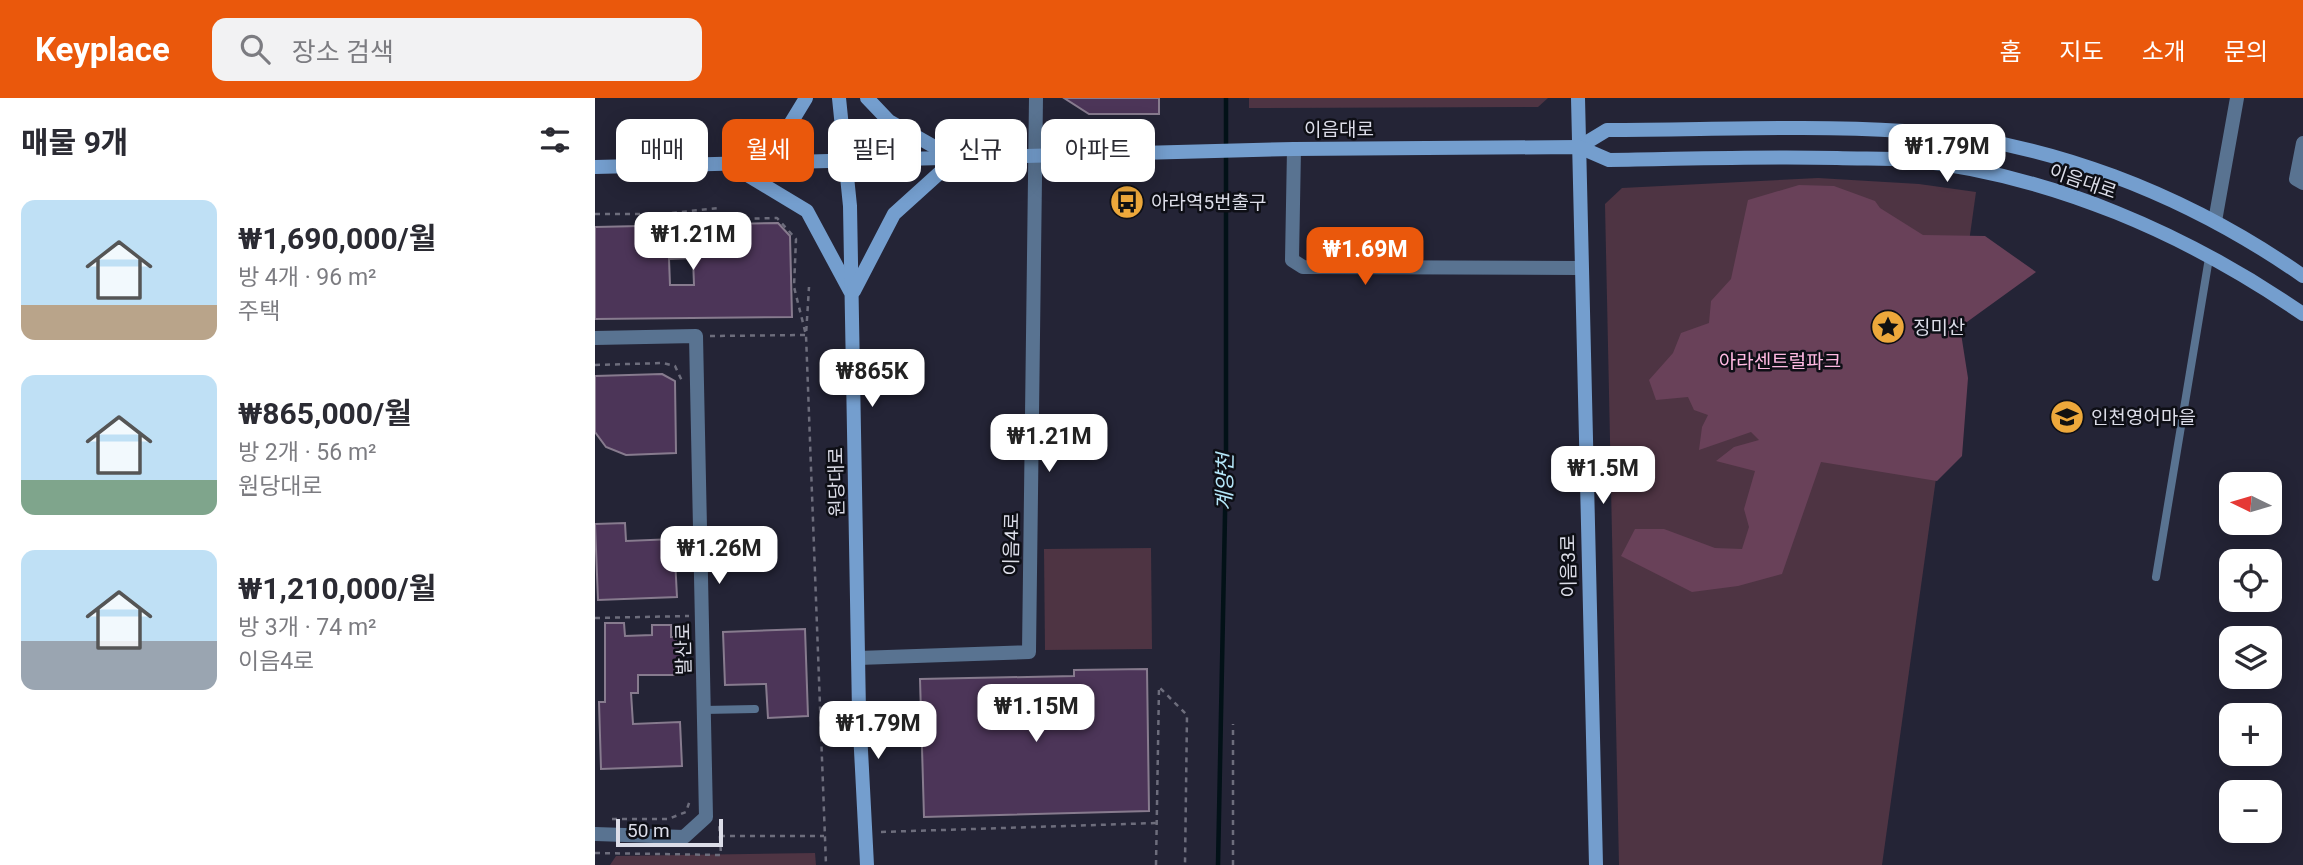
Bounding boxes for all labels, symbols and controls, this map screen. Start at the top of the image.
search box [212,18,702,81]
text: Keyplace [35,30,170,69]
icon: search [236,30,274,68]
text: 장소 검색 [292,37,394,67]
text: 홈 [1999,38,2021,66]
text: 지도 [2059,38,2104,66]
text: 소개 [2142,38,2186,66]
text: 문의 [2224,38,2268,66]
street label: 이음대로 [1304,118,1374,141]
chip: 매매 [616,119,708,182]
chip: 월세 [722,119,814,182]
chip: 필터 [828,119,921,182]
chip: 신규 [935,119,1027,182]
chip: 아파트 [1041,119,1155,182]
icon: filters [536,121,574,159]
text: 매물 9개 [21,125,128,160]
pin: ₩1.79M [1890,125,2004,184]
text: ₩1.79M [1904,133,1990,160]
street label: 이음대로 [2046,159,2120,204]
bus stop icon: 아라역5번출구 [1108,183,1146,221]
place label: 아라역5번출구 [1151,191,1267,214]
pin: ₩1.21M [636,212,750,272]
text: ₩1,690,000/월 [238,221,436,256]
text: ₩1.21M [650,221,736,248]
icon: home [77,228,161,312]
pin: ₩1.69M [1308,228,1422,287]
text: ₩1.69M [1322,236,1408,263]
text: 방 4개 · 96 m² [238,264,377,291]
text: 주택 [238,298,280,325]
place icon: 징미산 [1869,308,1907,346]
place label: 징미산 [1913,316,1965,339]
pin: ₩865K [823,350,921,409]
park label: 아라센트럴파크 [1719,350,1841,373]
text: ₩865K [836,358,908,385]
text: ₩865,000/월 [238,396,412,431]
school or university icon: 인천영어마을 [2048,398,2086,436]
icon: home [77,403,161,487]
place label: 인천영어마을 [2091,406,2196,429]
pin: ₩1.21M [992,414,1106,474]
text: ₩1.21M [1006,423,1092,450]
text: 방 2개 · 56 m² [238,439,377,466]
pin: ₩1.5M [1554,446,1652,506]
street label: 원당대로 [824,447,849,517]
water label: 계양천 [1212,450,1238,511]
text: ₩1.5M [1567,455,1639,482]
north arrow [2219,472,2282,536]
map controls [2219,472,2282,843]
text: 원당대로 [238,473,323,500]
street label: 이음4로 [999,512,1024,576]
pin: ₩1.26M [662,526,776,586]
street label: 이음3로 [1556,534,1581,598]
text: ₩1.26M [676,535,762,562]
button: locate [2219,549,2282,612]
text: ₩1,210,000/월 [238,571,436,606]
icon: home [77,578,161,662]
text: 방 3개 · 74 m² [238,614,377,641]
street label: 발산로 [672,623,695,675]
button: layers [2219,626,2282,689]
text: 이음4로 [238,648,314,675]
pin: ₩1.15M [979,684,1093,744]
text: ₩1.15M [993,693,1079,720]
pin: ₩1.79M [821,702,935,761]
button: + [2219,703,2282,766]
text: ₩1.79M [835,710,921,737]
button: − [2219,780,2282,843]
scale bar [616,816,723,848]
text: 50 m [627,819,670,842]

